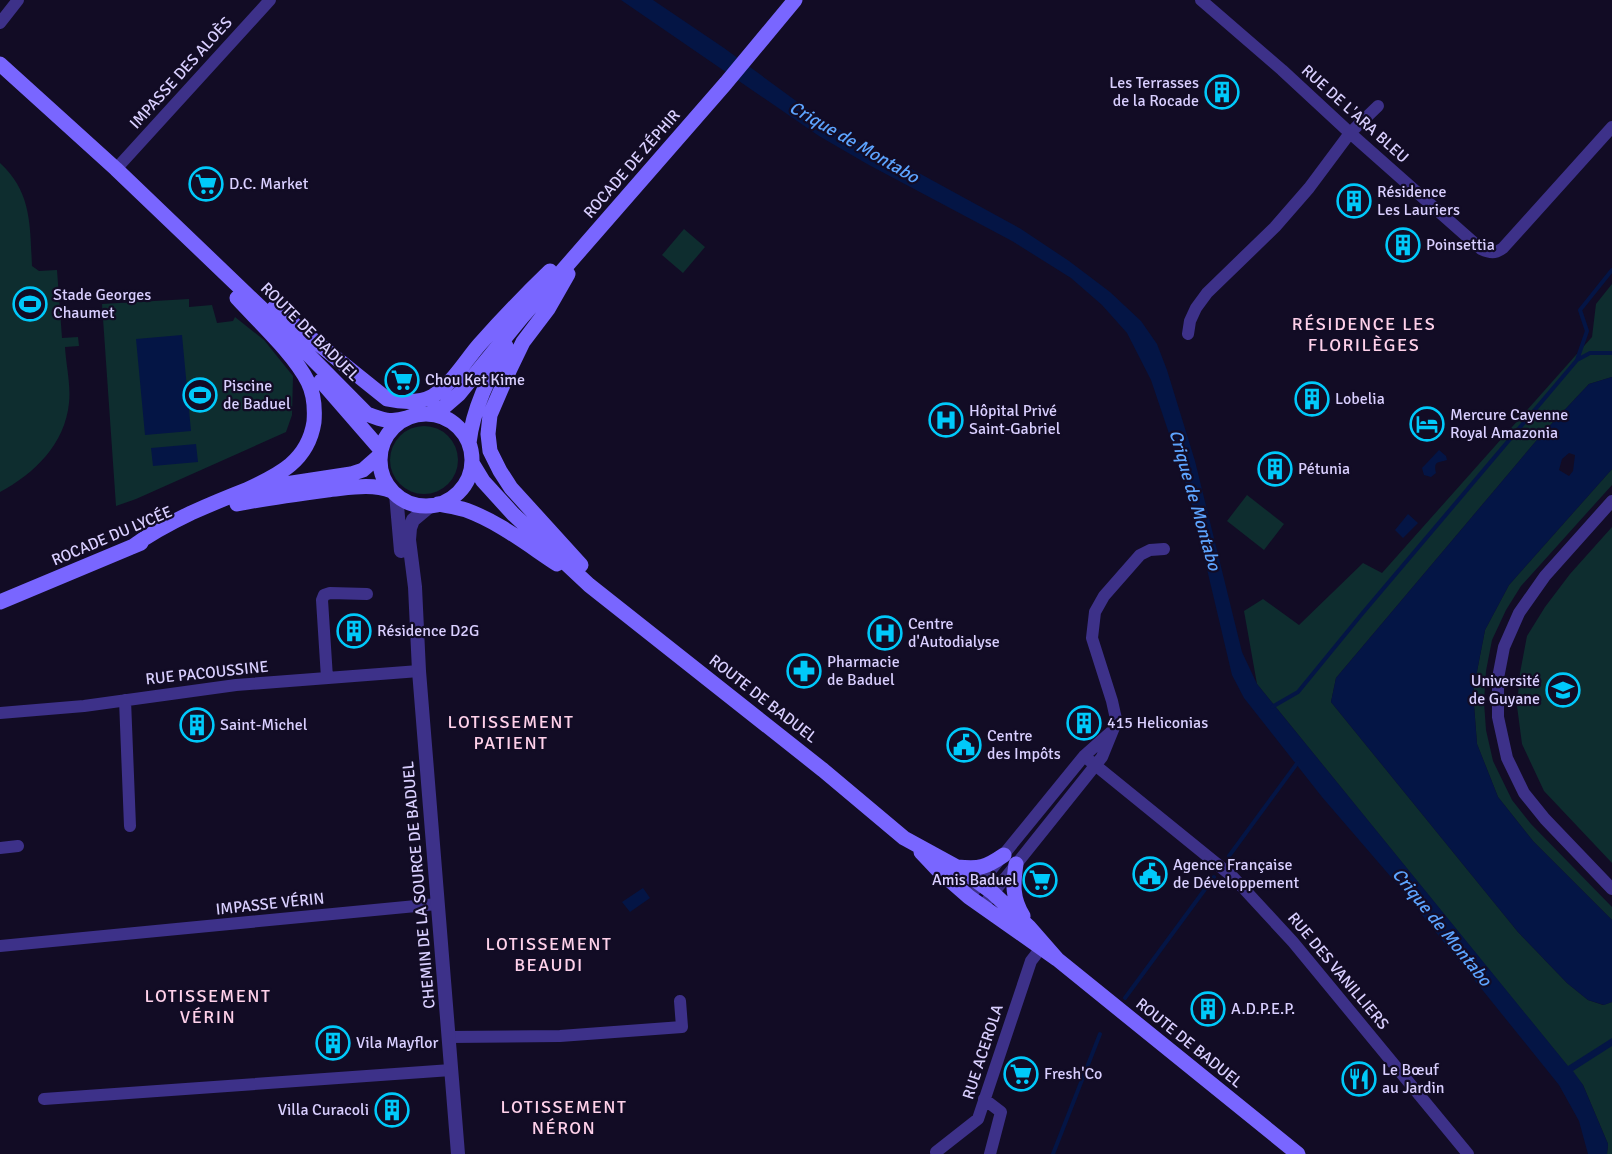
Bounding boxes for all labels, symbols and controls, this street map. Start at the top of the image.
street label: IMPASSE DES ALOÈS [125,13,237,133]
street label: RUE DE L'ARA BLEU [1297,61,1413,167]
place label: Les Terrasses de la Rocade [1109,73,1199,111]
building icon: Les Terrasses de la Rocade [1204,74,1240,110]
water label: Crique de Montabo [785,96,924,189]
street label: ROCADE DE ZÉPHIR [579,105,685,222]
supermarket icon: D.C. Market [188,166,224,202]
place label: D.C. Market [229,174,309,194]
place label: Résidence Les Lauriers [1377,182,1460,220]
building icon: Résidence Les Lauriers [1336,183,1372,219]
building icon: Poinsettia [1385,227,1421,263]
place label: Poinsettia [1426,235,1495,255]
street label: ROUTE DE BADUEL [256,278,364,386]
place label: Stade Georges Chaumet [53,285,151,323]
sports icon: Stade Georges Chaumet [12,286,48,322]
district label: RÉSIDENCE LES FLORILÈGES [1292,313,1436,356]
supermarket icon: Chou Ket Kime [384,362,420,398]
place label: Chou Ket Kime [425,370,525,390]
place label: Piscine de Baduel [223,376,291,414]
sports icon: Piscine de Baduel [182,377,218,413]
building icon: Lobelia [1294,381,1330,417]
place label: Lobelia [1335,389,1385,409]
place label: Hôpital Privé Saint-Gabriel [969,401,1061,439]
hospital icon: Hôpital Privé Saint-Gabriel [928,402,964,438]
place label: Mercure Cayenne Royal Amazonia [1450,405,1568,443]
hotel icon: Mercure Cayenne Royal Amazonia [1409,406,1445,442]
water label: Crique de Montabo [1164,427,1226,575]
building icon: Pétunia [1257,451,1293,487]
place label: Pétunia [1298,459,1350,479]
street label: ROCADE DU LYCÉE [49,502,175,570]
building icon: Résidence D2G [336,613,372,649]
place label: Centre d'Autodialyse [908,614,1000,652]
hospital icon: Centre d'Autodialyse [867,615,903,651]
place label: Résidence D2G [377,621,479,641]
street label: ROUTE DE BADUEL [705,651,821,747]
place label: Pharmacie de Baduel [827,652,900,690]
pharmacy icon: Pharmacie de Baduel [786,653,822,689]
street label: RUE PACOUSSINE [145,657,269,689]
place label: Université de Guyane [1469,671,1540,709]
school or university icon: Université de Guyane [1545,672,1581,708]
building icon: 415 Heliconias [1066,705,1102,741]
building icon: Saint-Michel [179,707,215,743]
district label: LOTISSEMENT PATIENT [448,711,574,754]
place label: 415 Heliconias [1107,713,1208,733]
place label: Saint-Michel [220,715,308,735]
place label: Centre des Impôts [987,726,1061,764]
public building icon: Centre des Impôts [946,727,982,763]
street label: CHEMIN DE LA SOURCE DE BADUEL [398,760,440,1010]
place label: Agence Française de Développement [1173,855,1300,893]
public building icon: Agence Française de Développement [1132,856,1168,892]
supermarket icon: Amis Baduel [1022,862,1058,898]
water label: Crique de Montabo [1388,864,1497,992]
place label: Amis Baduel [932,870,1017,890]
street label: IMPASSE VÉRIN [215,888,325,920]
street label: RUE DES VANILLIERS [1283,908,1393,1034]
district label: LOTISSEMENT BEAUDI [486,933,612,976]
district label: LOTISSEMENT VÉRIN [145,985,271,1028]
building icon: A.D.P.E.P. [1190,991,1226,1027]
street label: ROUTE DE BADUEL [1132,994,1246,1092]
place label: A.D.P.E.P. [1231,999,1295,1019]
street label: RUE ACEROLA [958,1002,1008,1102]
building icon: Vila Mayflor [315,1025,351,1061]
place label: Vila Mayflor [356,1033,438,1053]
supermarket icon: Fresh'Co [1003,1056,1039,1092]
place label: Le Bœuf au Jardin [1382,1060,1444,1098]
restaurant icon: Le Bœuf au Jardin [1341,1061,1377,1097]
place label: Fresh'Co [1044,1064,1102,1084]
building icon: Villa Curacoli [374,1092,410,1128]
district label: LOTISSEMENT NÉRON [501,1096,627,1139]
place label: Villa Curacoli [278,1100,369,1120]

